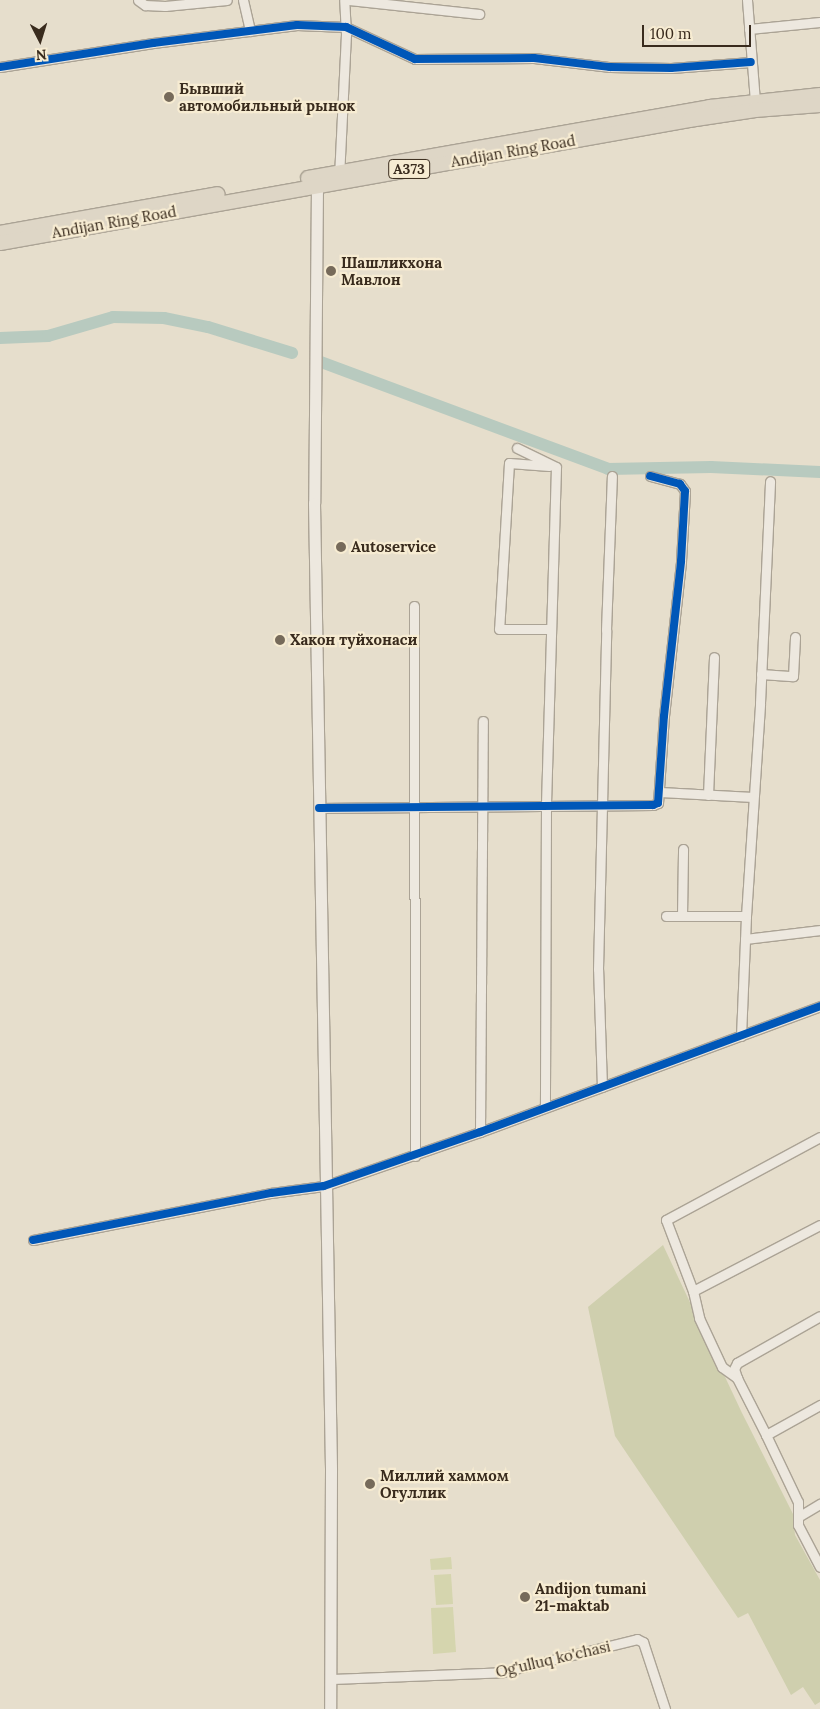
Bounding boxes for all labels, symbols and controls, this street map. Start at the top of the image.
north arrow [15,15,65,65]
scale bar [645,15,754,47]
text: 100 m [650,24,691,43]
text: N [35,46,47,64]
place label: Бывший автомобильный рынок [179,79,355,114]
marker: Бывший автомобильный рынок [163,91,175,103]
street label: Andijan Ring Road [449,131,577,171]
road number: A373 [388,157,430,180]
street label: Andijan Ring Road [50,202,178,242]
place label: Шашликхона Мавлон [341,253,442,288]
marker: Шашликхона Мавлон [325,265,337,277]
place label: Autoservice [351,538,436,556]
marker: Autoservice [335,541,347,553]
place label: Хакон туйхонаси [290,631,417,649]
marker: Хакон туйхонаси [274,634,286,646]
place label: Миллий хаммом Огуллик [380,1466,509,1501]
marker: Миллий хаммом Огуллик [364,1478,376,1490]
place label: Andijon tumani 21-maktab [535,1579,646,1614]
marker: Andijon tumani 21-maktab [519,1591,531,1603]
street label: Og'ulluq ko'chasi [494,1637,612,1681]

